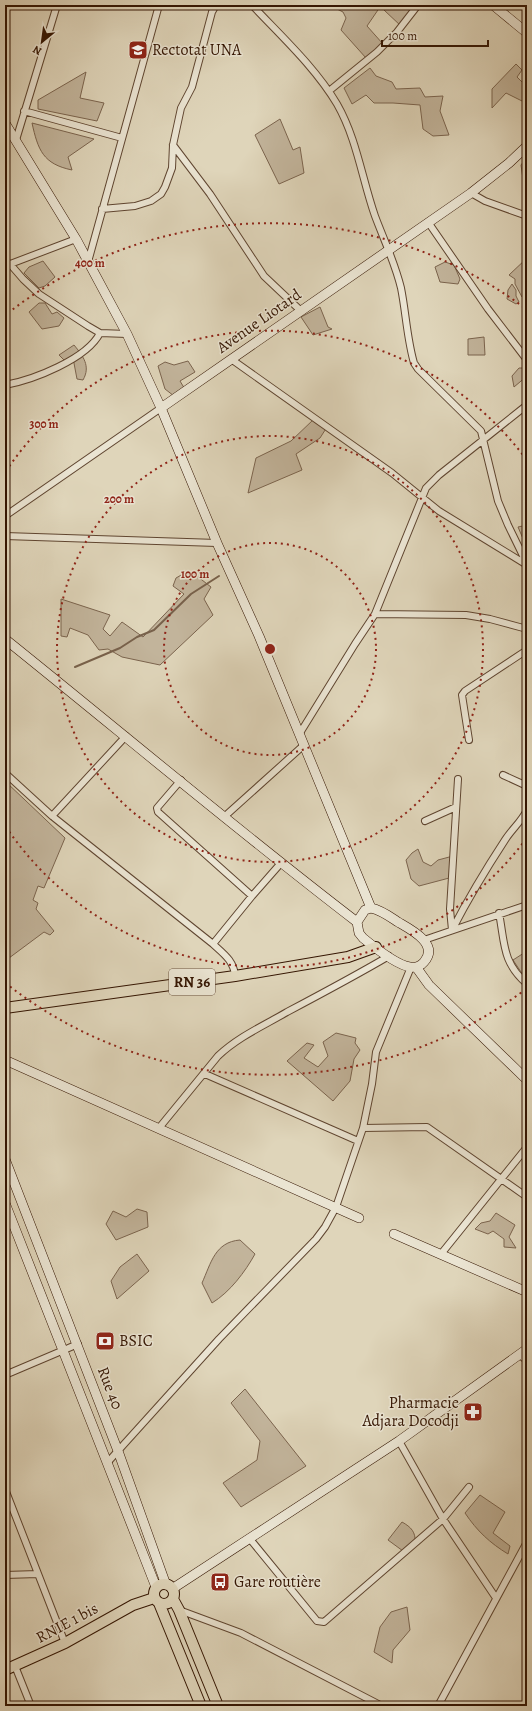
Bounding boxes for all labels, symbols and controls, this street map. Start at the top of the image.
north arrow [22,22,62,62]
scale bar [382,22,488,48]
text: 100 m [388,28,417,44]
school or university icon: Rectotat UNA [127,39,149,61]
place label: Rectotat UNA [152,39,242,61]
text: N [30,42,45,59]
text: 400 m [75,255,105,271]
street label: Avenue Liotard [211,283,306,359]
text: 300 m [29,416,59,432]
text: 200 m [104,491,134,507]
text: 100 m [181,566,209,582]
centre of rings [263,642,277,656]
road number: RN 36 [169,969,215,995]
bank icon: BSIC [94,1330,116,1352]
place label: BSIC [119,1330,153,1352]
street label: Rue 40 [92,1363,128,1413]
place label: Pharmacie Adjara Docodji [361,1392,459,1432]
pharmacy icon: Pharmacie Adjara Docodji [462,1401,484,1423]
bus stop icon: Gare routière [209,1571,231,1593]
place label: Gare routière [234,1571,321,1593]
street label: RNIE 1 bis [32,1597,102,1649]

